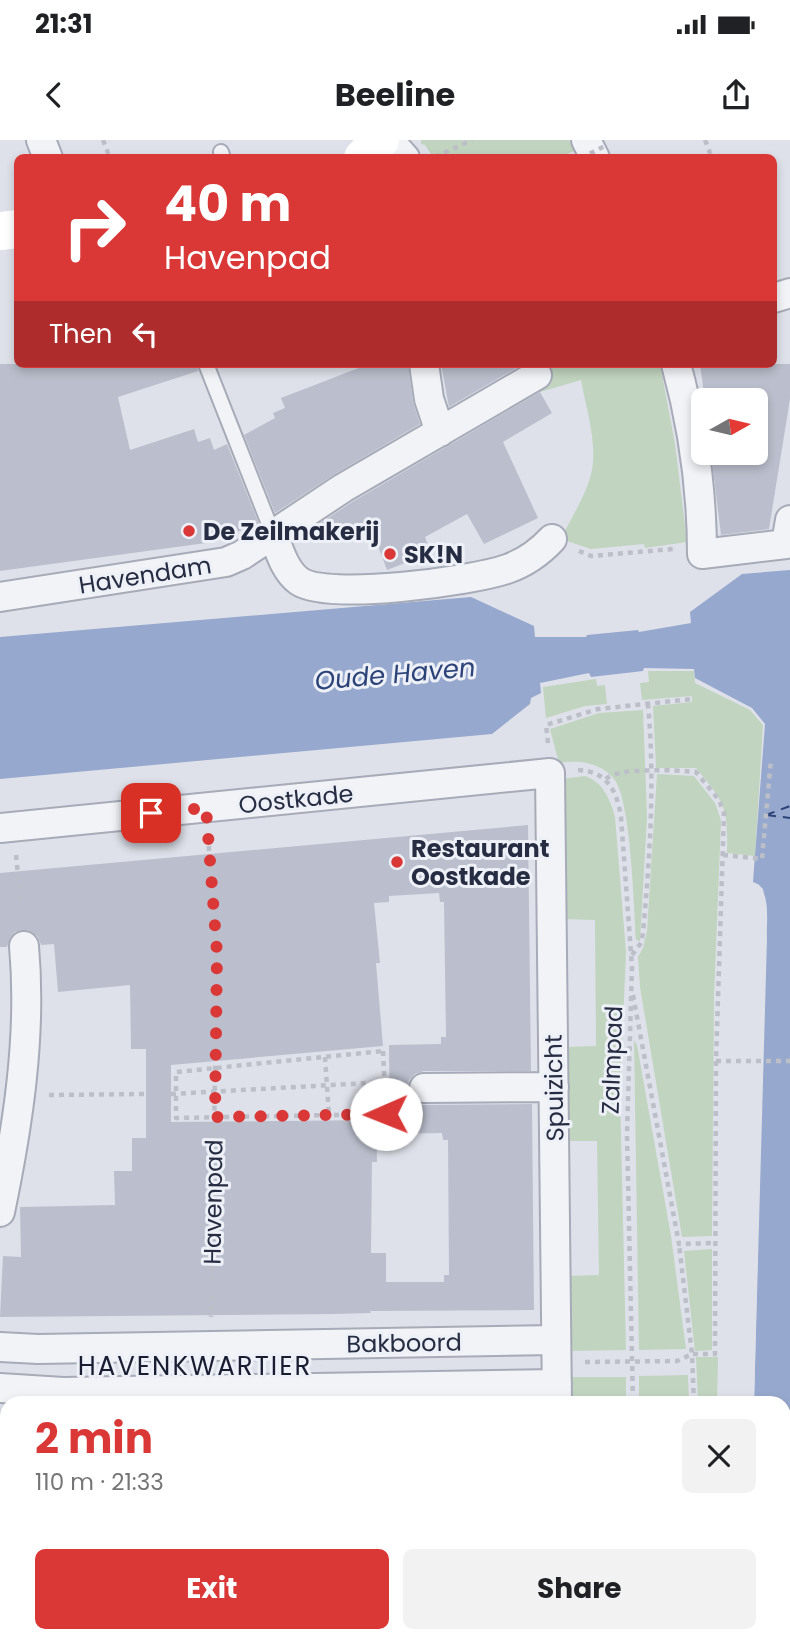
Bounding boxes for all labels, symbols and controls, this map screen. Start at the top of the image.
text: 21:31 [35,6,93,42]
text: Beeline [335,72,455,117]
icon: back [35,76,73,114]
icon: share [717,76,755,114]
text: 40 m [164,170,291,238]
icon: right [49,182,140,273]
text: Havenpad [164,235,331,280]
icon: left [126,315,164,353]
text: Then [49,316,112,352]
north arrow [691,388,768,466]
map controls [691,388,768,465]
place label: De Zeilmakerij [203,515,379,548]
marker: De Zeilmakerij [181,523,197,539]
place label: SK!N [404,538,463,571]
marker: SK!N [382,546,398,562]
street label: Havendam [76,548,214,602]
water label: Oude Haven [313,649,477,699]
street label: Oostkade [237,777,355,821]
pin [121,783,181,843]
icon: arrive [132,794,170,832]
place label: Restaurant Oostkade [411,832,550,893]
marker: Restaurant Oostkade [389,854,405,870]
street label: Zalmpad [594,1005,630,1115]
street label: Spuizicht [537,1034,571,1142]
position arrow [349,1077,423,1151]
street label: Havenpad [195,1139,231,1265]
street label: Bakboord [346,1325,462,1361]
district label: HAVENKWARTIER [78,1348,312,1384]
text: 2 min [35,1409,153,1468]
button: close [682,1419,756,1493]
text: 110 m · 21:33 [35,1466,164,1498]
button: Exit [35,1549,389,1629]
button: Share [403,1549,756,1629]

